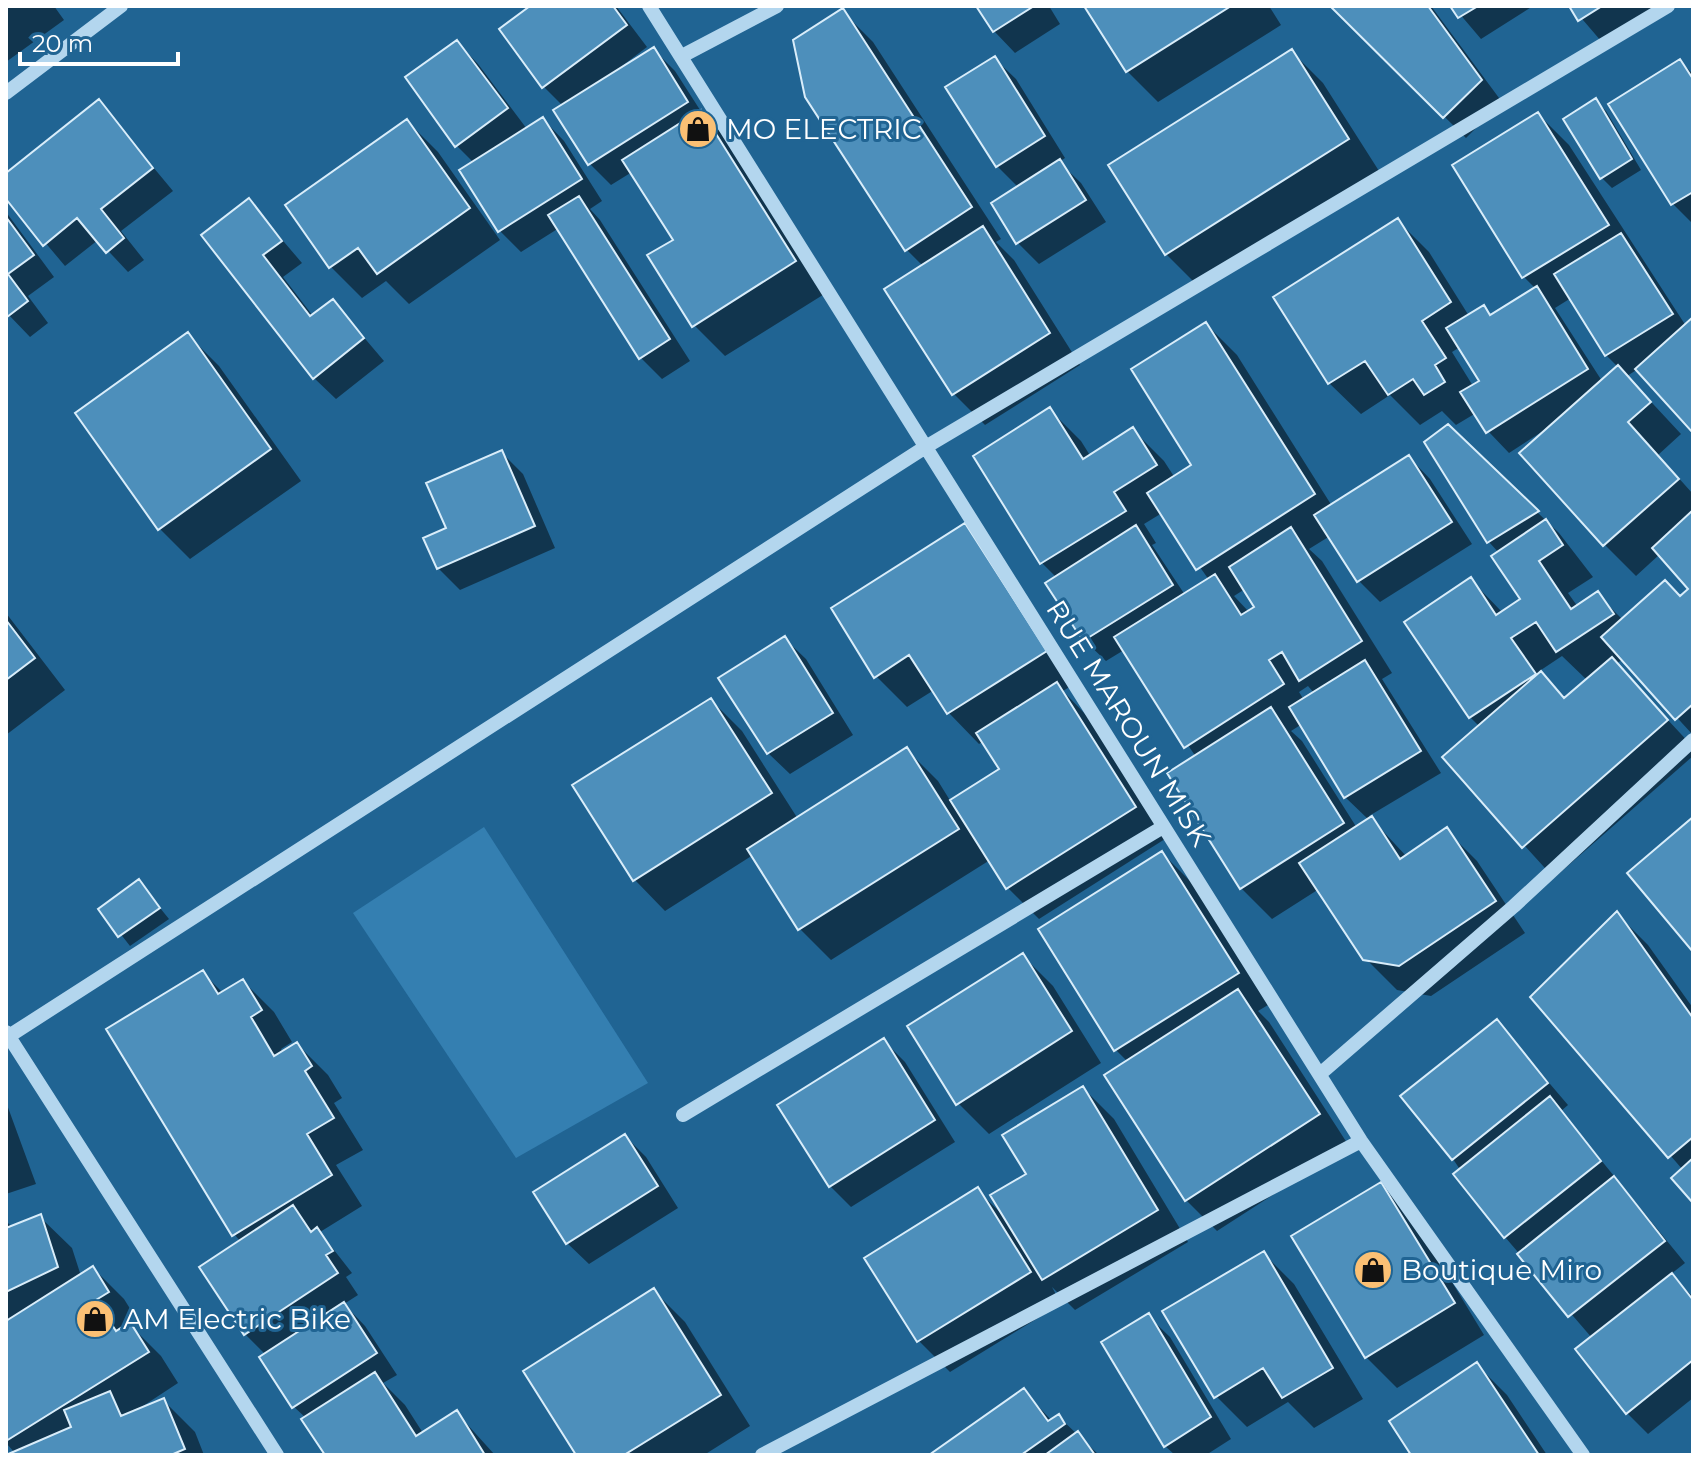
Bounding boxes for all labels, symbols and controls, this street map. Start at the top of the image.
scale bar [20,16,178,66]
text: 20 m [32,29,93,58]
shop icon: MO ELECTRIC [677,108,719,150]
place label: MO ELECTRIC [726,112,922,146]
street label: RUE MAROUN MISK [1039,594,1219,852]
shop icon: Boutique Miro [1352,1249,1394,1291]
place label: Boutique Miro [1401,1253,1602,1287]
shop icon: AM Electric Bike [74,1298,116,1340]
place label: AM Electric Bike [123,1302,351,1336]

